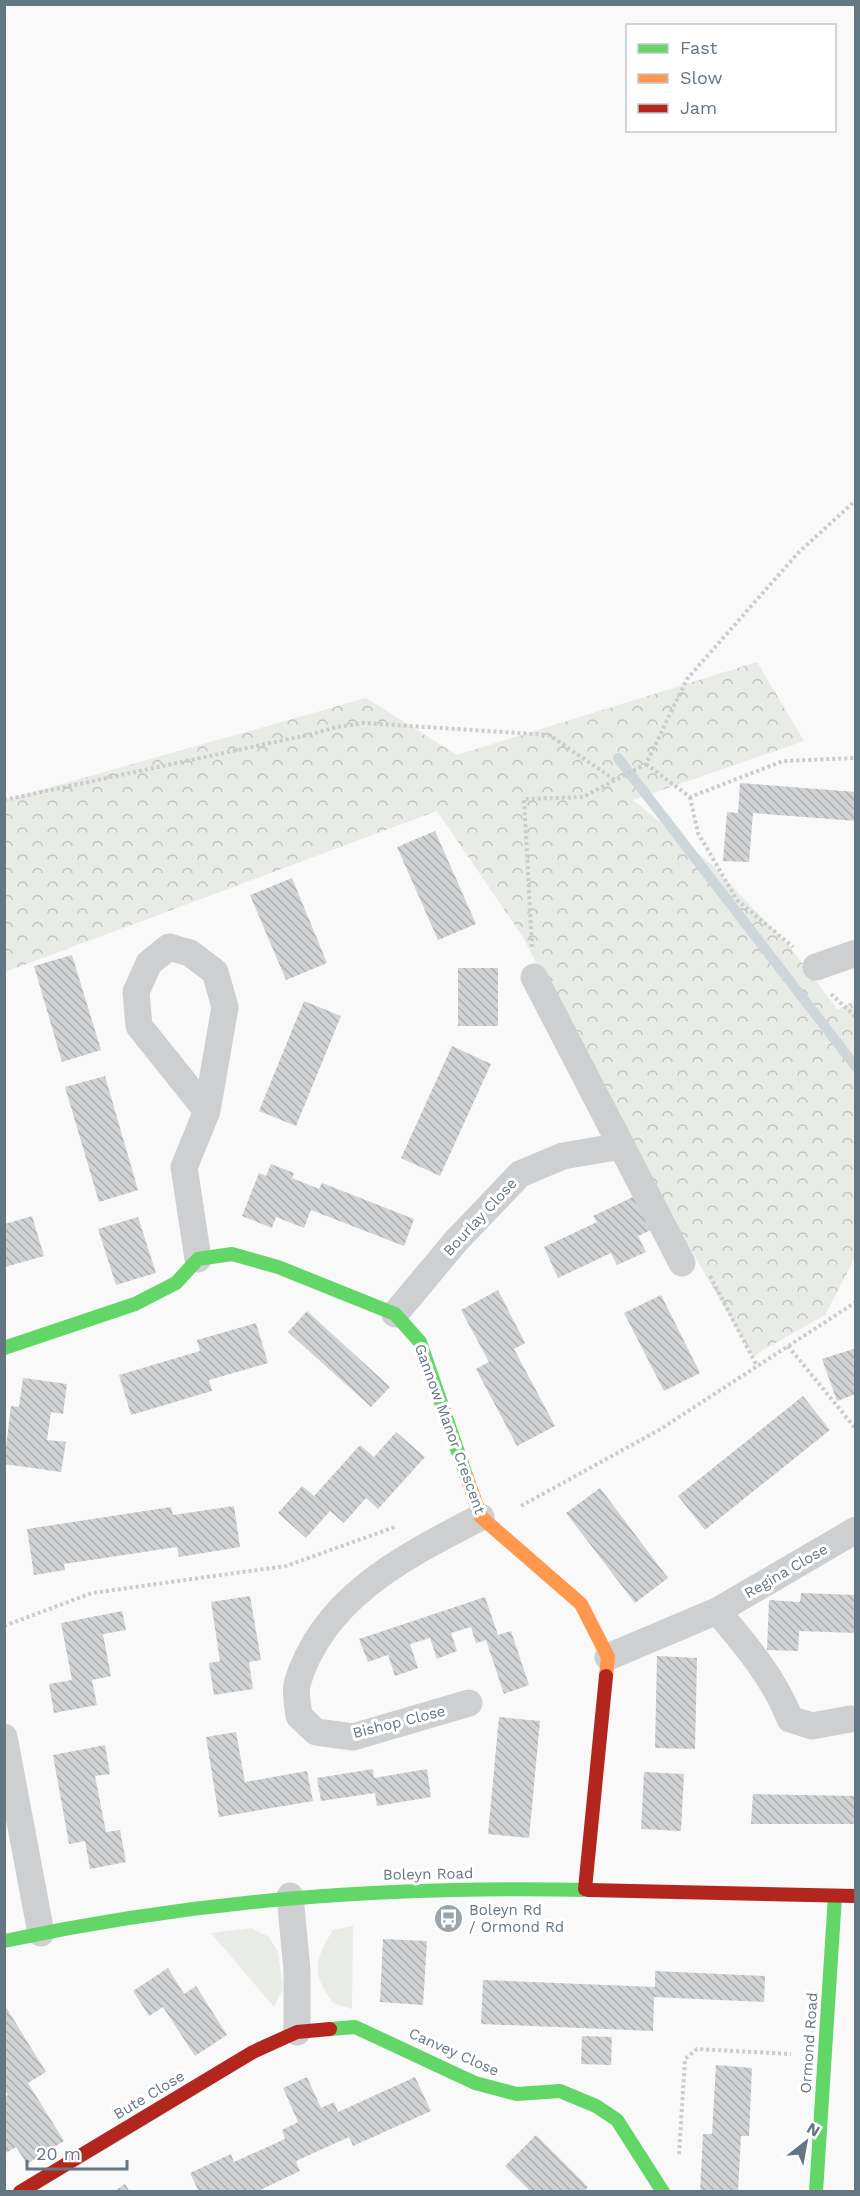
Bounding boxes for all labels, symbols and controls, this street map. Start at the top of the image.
legend [626,24,836,132]
text: Fast [680,37,718,58]
text: Slow [680,67,723,88]
text: Jam [680,97,717,118]
street label: Bourlay Close [439,1174,521,1260]
street label: Gannow Manor Crescent [411,1342,489,1517]
street label: Regina Close [741,1540,831,1602]
street label: Bishop Close [351,1702,447,1742]
street label: Boleyn Road [383,1864,473,1884]
place label: Boleyn Rd / Ormond Rd [469,1901,564,1936]
bus stop icon: Boleyn Rd / Ormond Rd [432,1903,464,1935]
street label: Ormond Road [796,1992,822,2094]
street label: Canvey Close [406,2024,502,2080]
street label: Bute Close [110,2067,188,2123]
north arrow [776,2112,836,2172]
text: N [803,2118,823,2141]
scale bar [27,2133,128,2171]
text: 20 m [36,2143,81,2164]

